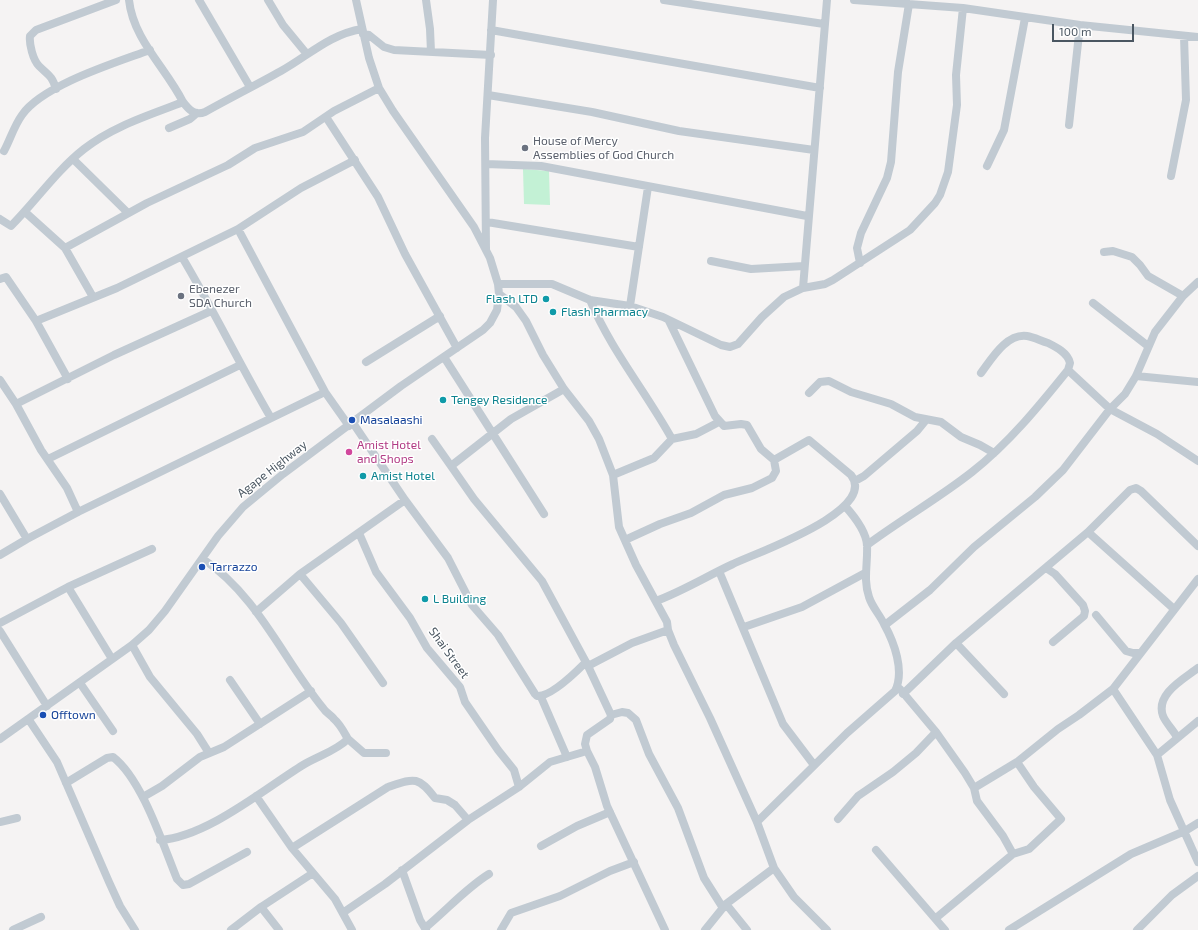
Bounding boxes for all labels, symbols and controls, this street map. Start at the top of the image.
scale bar [1054,16,1136,42]
text: 100 m [1059,24,1091,38]
place label: House of Mercy Assemblies of God Church [533,134,674,162]
marker: House of Mercy Assemblies of God Church [520,143,530,153]
place label: Ebenezer SDA Church [189,282,252,310]
marker: Ebenezer SDA Church [176,291,186,301]
place label: Flash LTD [486,292,538,306]
marker: Flash LTD [541,294,551,304]
place label: Flash Pharmacy [561,305,648,319]
marker: Flash Pharmacy [548,307,558,317]
place label: Tengey Residence [451,393,548,407]
marker: Tengey Residence [438,395,448,405]
place label: Masalaashi [360,413,423,427]
marker: Masalaashi [347,415,357,425]
street label: Agape Highway [234,437,310,501]
place label: Amist Hotel and Shops [357,438,421,466]
marker: Amist Hotel and Shops [344,447,354,457]
place label: Amist Hotel [371,469,435,483]
marker: Amist Hotel [358,471,368,481]
place label: Tarrazzo [210,560,258,574]
marker: Tarrazzo [197,562,207,572]
place label: L Building [433,592,486,606]
marker: L Building [420,594,430,604]
street label: Shai Street [426,625,472,681]
place label: Offtown [51,708,96,722]
marker: Offtown [38,710,48,720]

